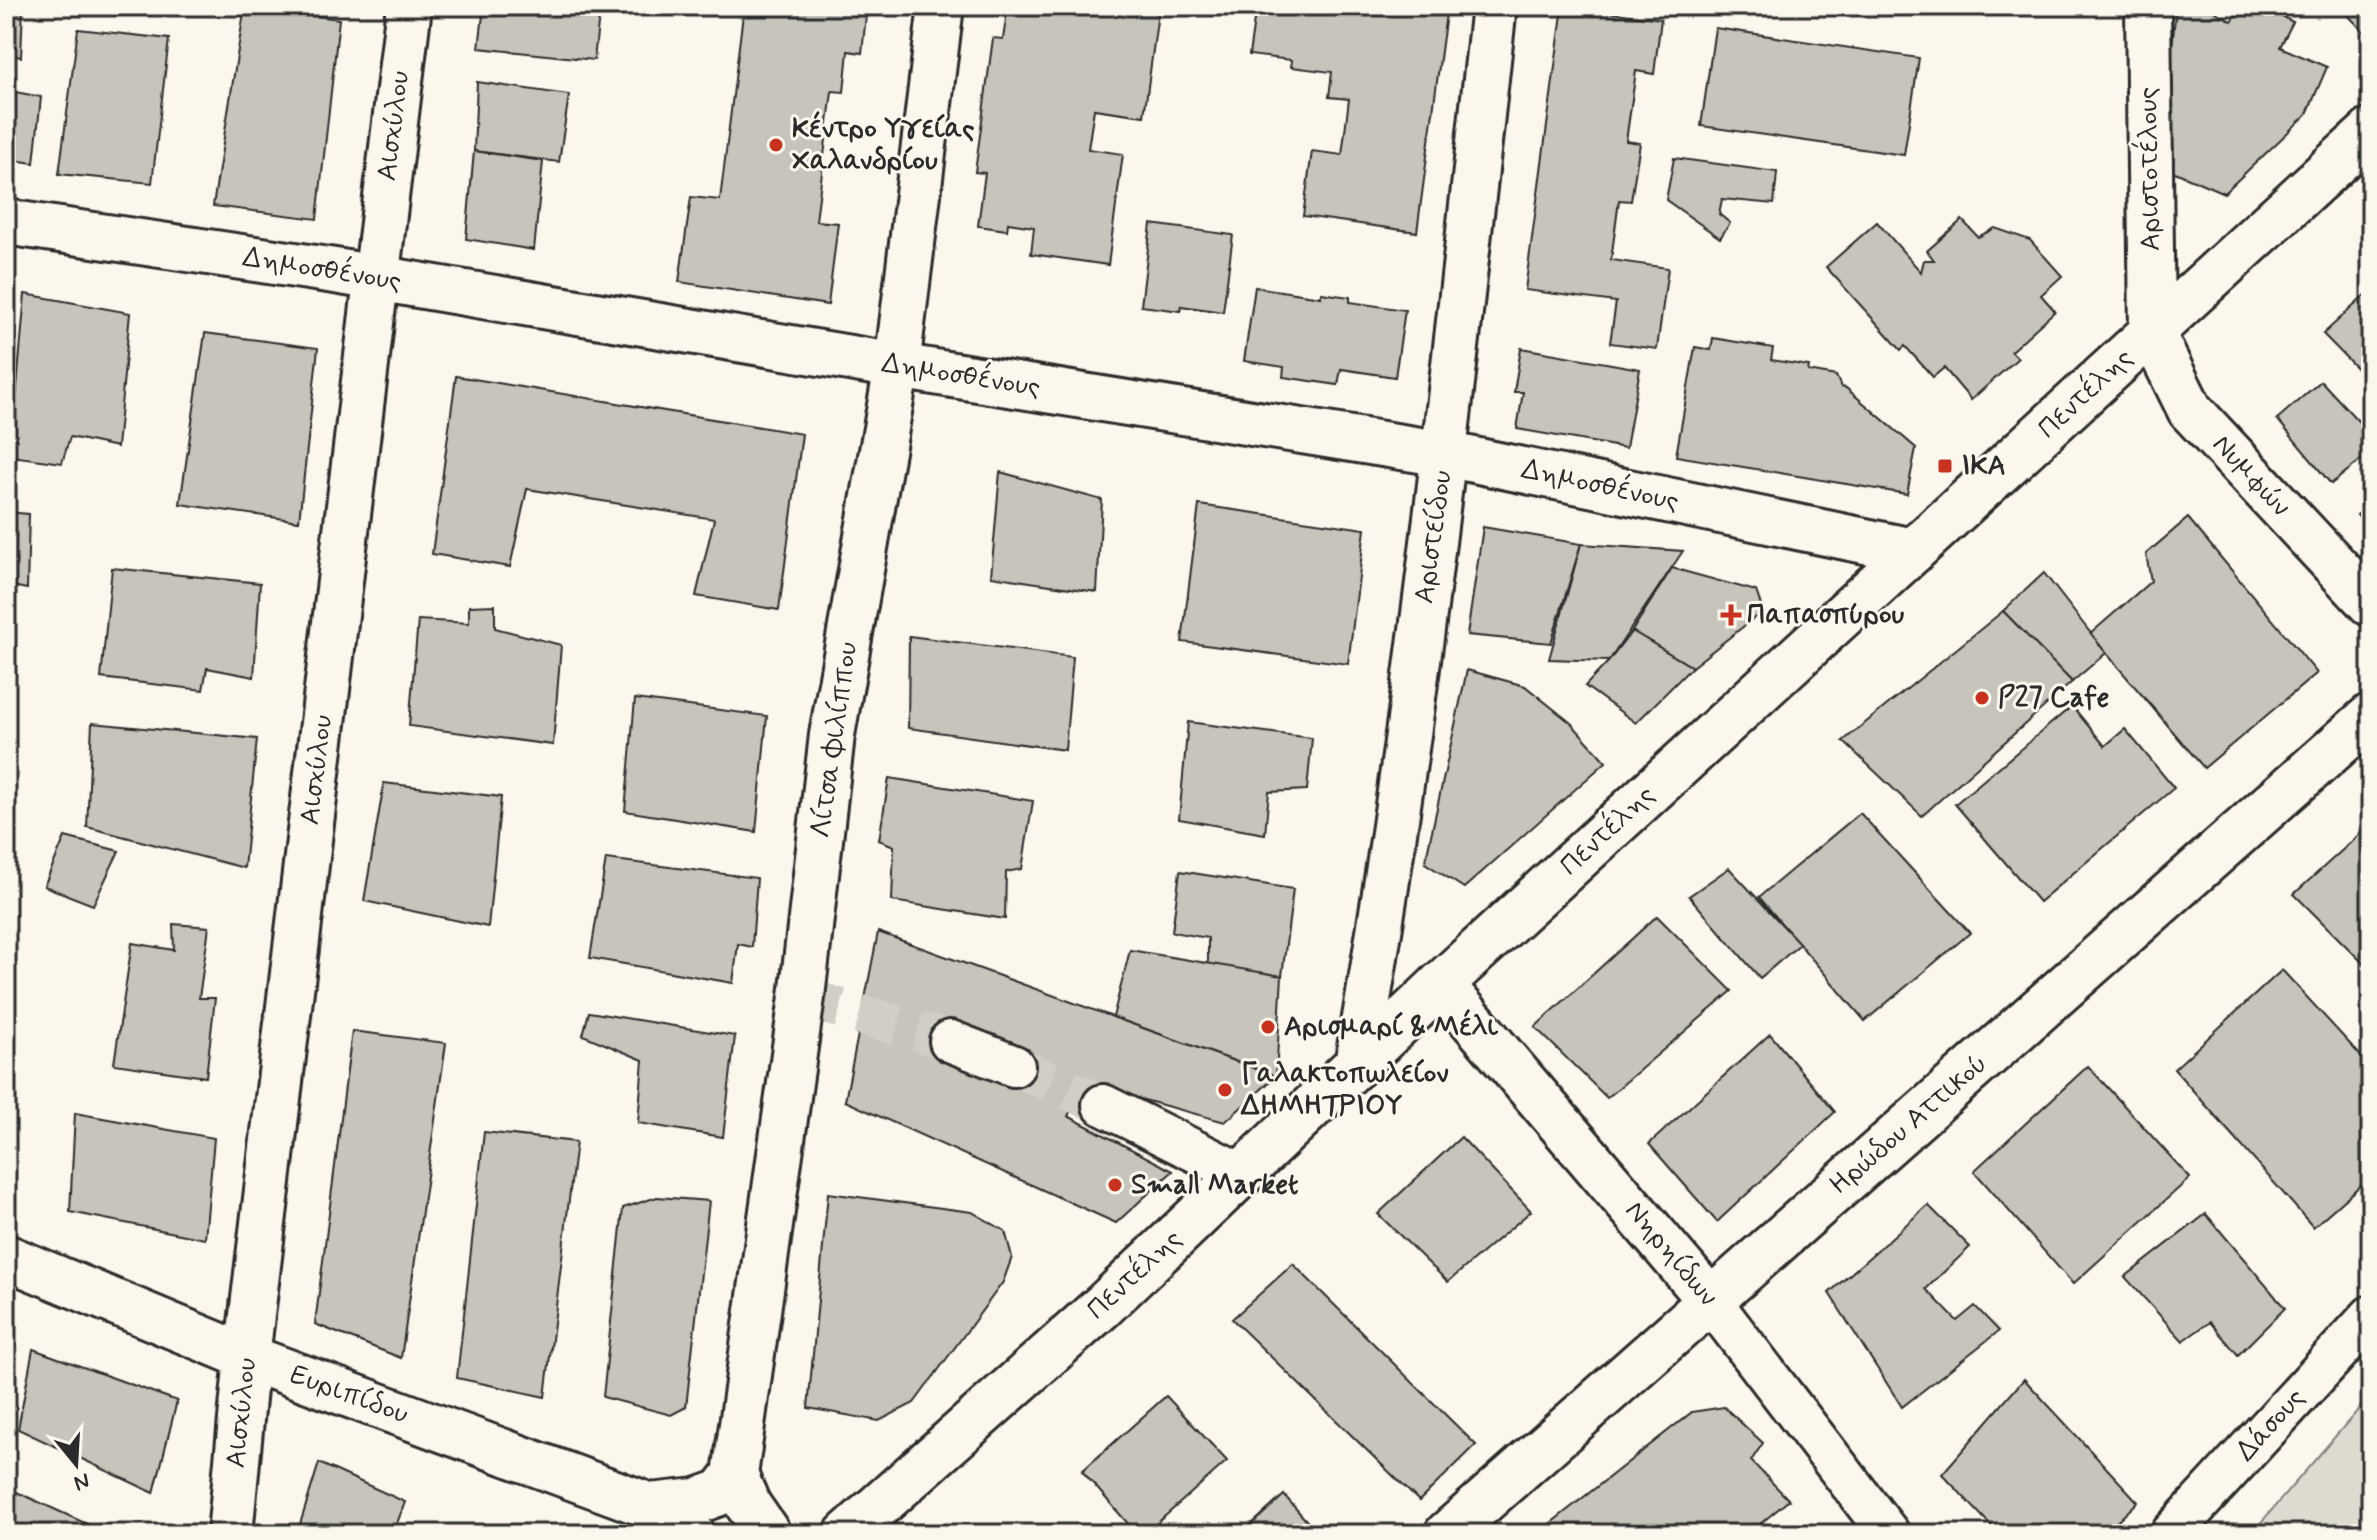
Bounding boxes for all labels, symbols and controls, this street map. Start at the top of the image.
street label: Αισχύλου [369,69,419,183]
street label: Αριστοτέλους [2130,87,2170,251]
place label: Κέντρο Υγείας Χαλανδρίου [792,110,975,180]
marker: Κέντρο Υγείας Χαλανδρίου [767,136,785,154]
street label: Δημοσθένους [240,239,404,301]
street label: Πεντέλης [2030,340,2142,448]
street label: Δημοσθένους [879,345,1043,407]
street label: Νυμφών [2204,427,2298,525]
place label: ΙΚΑ [1961,448,2006,485]
street label: Δημοσθένους [1518,451,1682,521]
marker: ΙΚΑ [1936,457,1954,475]
street label: Αριστείδου [1406,468,1462,606]
place label: Παπασπύρου [1747,597,1905,634]
marker: Παπασπύρου [1722,606,1740,624]
street label: Λίτσα Φιλίππου [803,640,867,840]
place label: P27 Cafe [1998,680,2109,717]
marker: P27 Cafe [1973,689,1991,707]
street label: Αισχύλου [292,713,342,827]
street label: Πεντέλης [1552,777,1664,885]
place label: Αρισμαρί & Μέλι [1284,1008,1499,1046]
marker: Αρισμαρί & Μέλι [1259,1018,1277,1036]
street label: Ηρώδου Αττικού [1822,1046,1996,1204]
place label: Γαλακτοπωλείον ΔΗΜΗΤΡΙΟΥ [1240,1056,1449,1125]
marker: Γαλακτοπωλείον ΔΗΜΗΤΡΙΟΥ [1216,1081,1234,1099]
place label: Small Market [1131,1167,1299,1204]
marker: Small Market [1106,1176,1124,1194]
street label: Νηρηίδων [1616,1194,1726,1314]
street label: Πεντέλης [1079,1221,1191,1329]
street label: Αισχύλου [218,1356,266,1470]
street label: Ευριπίδου [285,1357,413,1433]
street label: Δάσους [2228,1380,2314,1470]
north arrow [36,1424,116,1504]
text: N [70,1466,93,1497]

